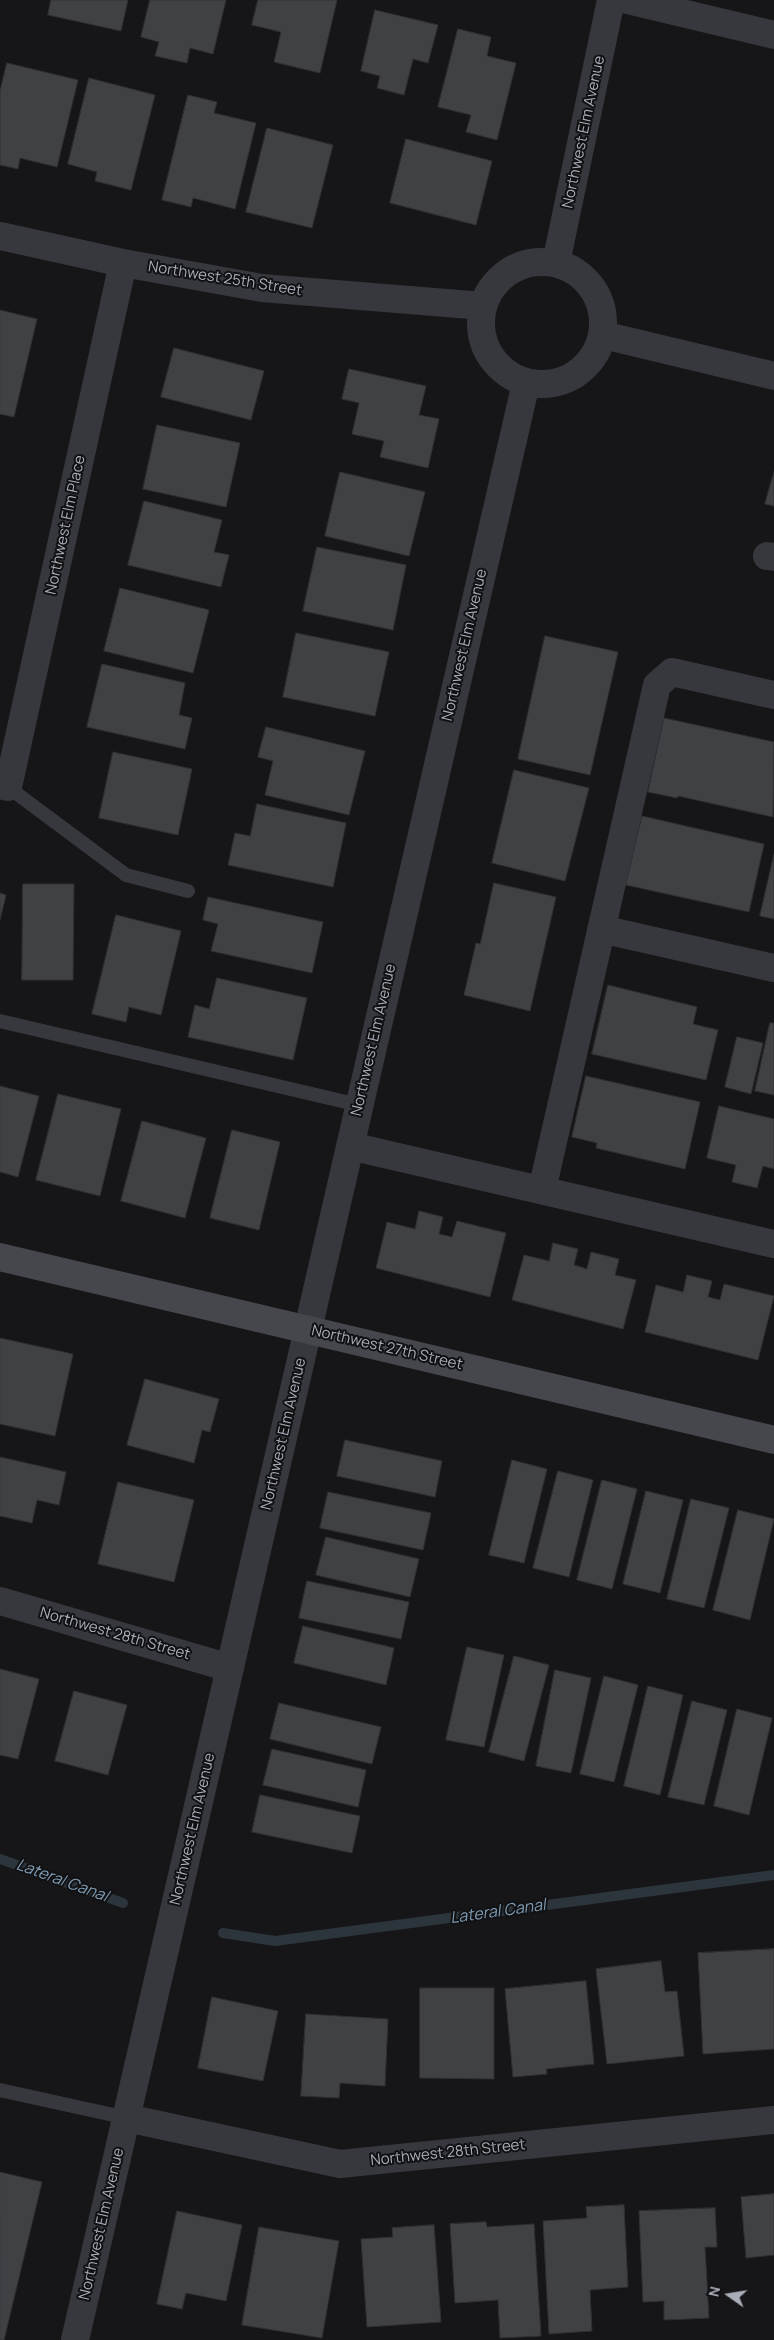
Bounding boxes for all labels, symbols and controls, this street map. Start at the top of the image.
street label: Northwest Elm Avenue [559,54,609,210]
street label: Northwest 25th Street [147,258,303,300]
street label: Northwest Elm Place [42,454,90,596]
street label: Northwest Elm Avenue [439,567,491,723]
street label: Northwest Elm Avenue [348,962,400,1118]
street label: Northwest 27th Street [310,1322,464,1374]
street label: Northwest Elm Avenue [258,1356,310,1512]
street label: Northwest 28th Street [38,1604,192,1664]
street label: Northwest Elm Avenue [167,1751,219,1907]
water label: Lateral Canal [14,1856,110,1906]
water label: Lateral Canal [449,1896,547,1928]
street label: Northwest 28th Street [370,2136,526,2170]
street label: Northwest Elm Avenue [76,2146,128,2302]
north arrow [704,2270,754,2320]
text: N [704,2284,724,2299]

